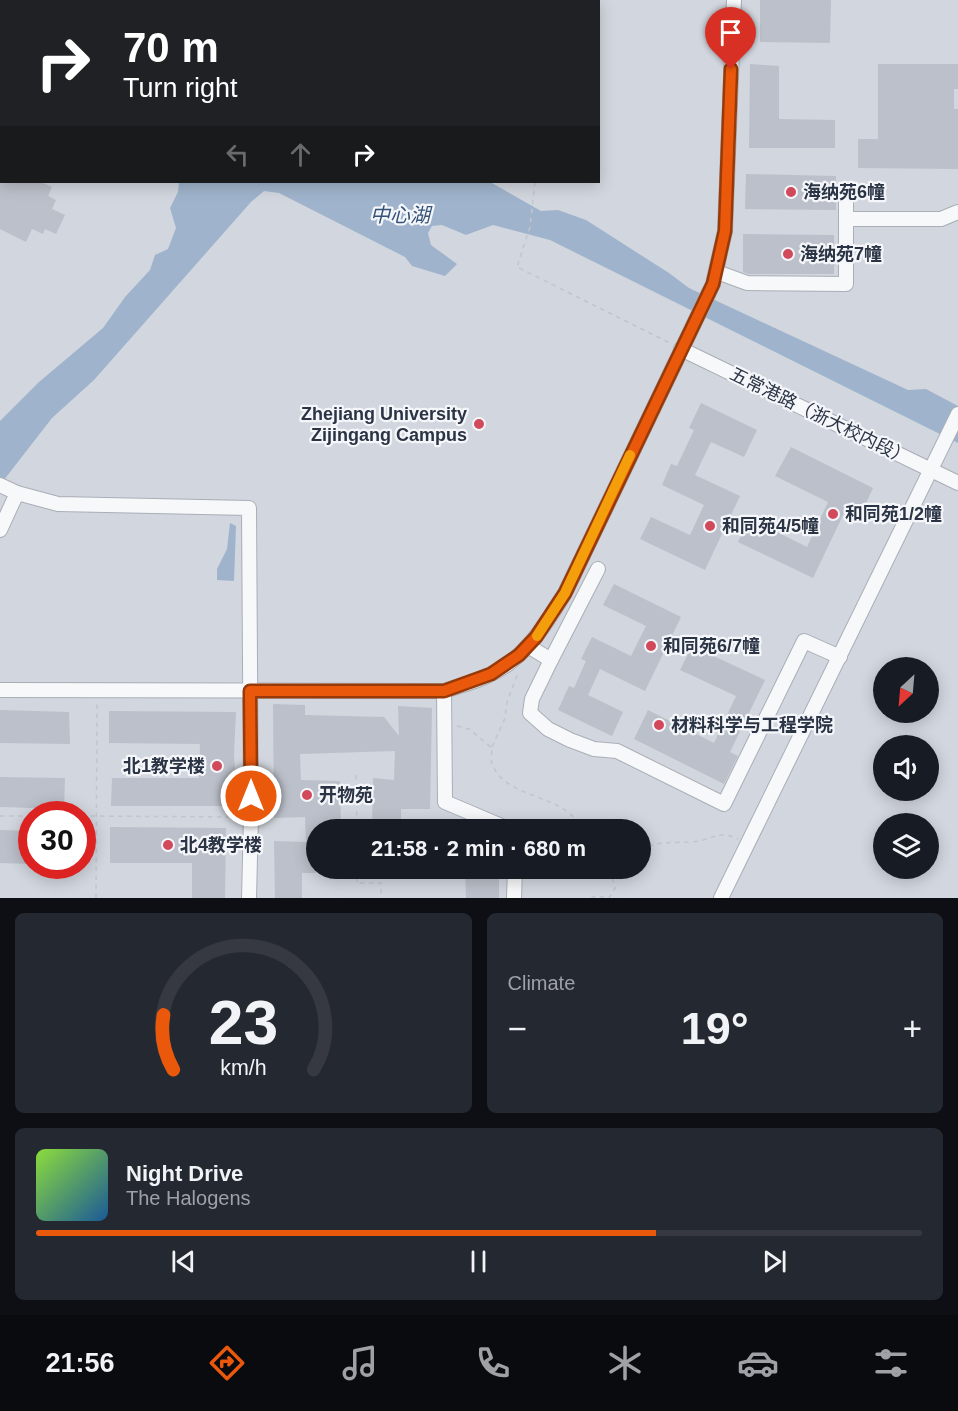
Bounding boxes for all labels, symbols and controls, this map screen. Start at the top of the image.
pin [705,7,756,69]
icon: arrive [714,16,747,49]
icon: right [24,24,102,102]
text: 70 m [123,24,219,71]
text: Turn right [123,73,238,103]
icon: left [221,138,254,171]
icon: ahead [284,138,317,171]
icon: right [347,138,380,171]
place label: 海纳苑6幢 [803,182,885,202]
marker: 海纳苑6幢 [784,185,798,199]
water label: 中心湖 [370,204,433,226]
place label: 海纳苑7幢 [800,244,882,264]
marker: 海纳苑7幢 [781,247,795,261]
street label: 五常港路（浙大校内段） [727,364,913,468]
place label: Zhejiang University Zijingang Campus [301,404,467,445]
marker: Zhejiang University Zijingang Campus [472,417,486,431]
place label: 和同苑1/2幢 [845,504,942,524]
marker: 和同苑1/2幢 [826,507,840,521]
place label: 和同苑4/5幢 [722,516,819,536]
marker: 和同苑4/5幢 [703,519,717,533]
place label: 和同苑6/7幢 [663,636,760,656]
marker: 和同苑6/7幢 [644,639,658,653]
north arrow [873,657,939,723]
map controls [873,657,939,879]
place label: 材料科学与工程学院 [671,715,833,735]
marker: 材料科学与工程学院 [652,718,666,732]
button: sound [873,735,939,801]
place label: 北1教学楼 [123,756,205,776]
marker: 北1教学楼 [210,759,224,773]
position arrow [219,764,283,828]
place label: 开物苑 [319,785,373,805]
marker: 开物苑 [300,788,314,802]
speed limit sign: 30 [18,801,96,879]
button: layers [873,813,939,879]
place label: 北4教学楼 [180,835,262,855]
text: 21:58 · 2 min · 680 m [371,836,586,861]
marker: 北4教学楼 [161,838,175,852]
text: Climate [508,972,575,994]
text: 23 [209,988,278,1057]
text: 19° [681,1003,749,1054]
text: − [508,1010,527,1047]
text: + [903,1010,922,1047]
text: km/h [220,1056,266,1080]
text: Night Drive [126,1161,243,1186]
text: The Halogens [126,1187,251,1209]
icon: previous [167,1245,200,1278]
icon: pause [462,1245,495,1278]
icon: next [758,1245,791,1278]
icon: directions [206,1342,248,1384]
icon: music [339,1342,381,1384]
icon: phone [472,1342,514,1384]
icon: climate [604,1342,646,1384]
icon: car [737,1342,779,1384]
icon: filters [870,1342,912,1384]
text: 21:56 [45,1348,115,1378]

